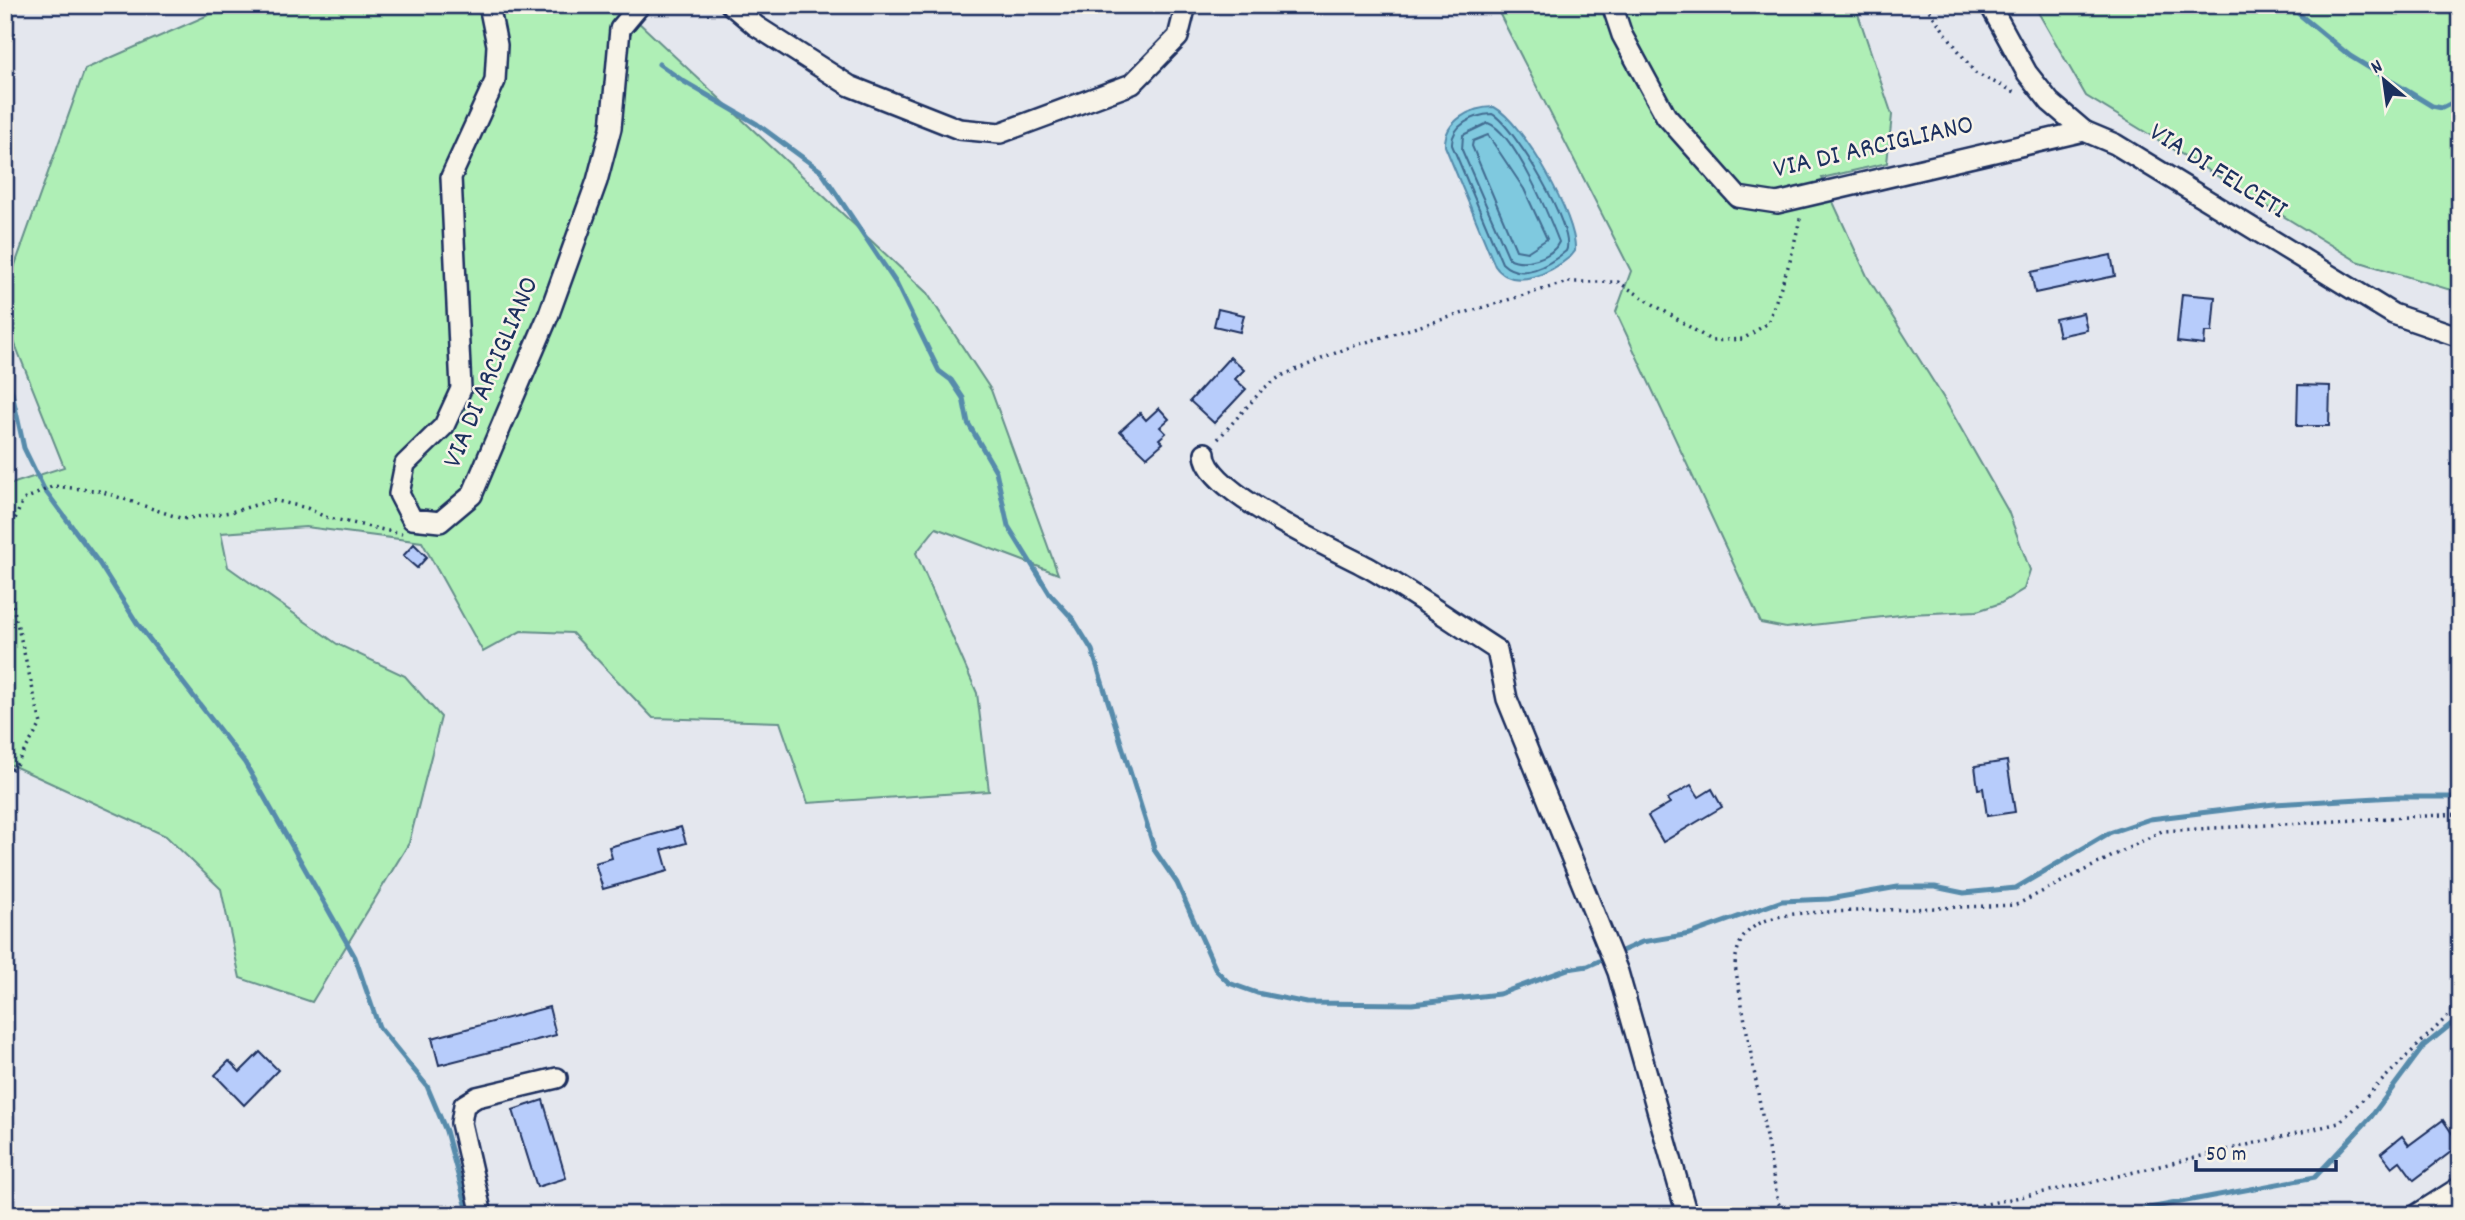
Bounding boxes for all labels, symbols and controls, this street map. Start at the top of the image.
north arrow [2350,46,2420,116]
text: N [2367,54,2388,82]
street label: VIA DI ARCIGLIANO [1770,107,1978,191]
street label: VIA DI FELCETI [2140,115,2294,232]
street label: VIA DI ARCIGLIANO [435,271,551,475]
scale bar [2196,1129,2336,1173]
text: 50 m [2206,1141,2246,1171]

